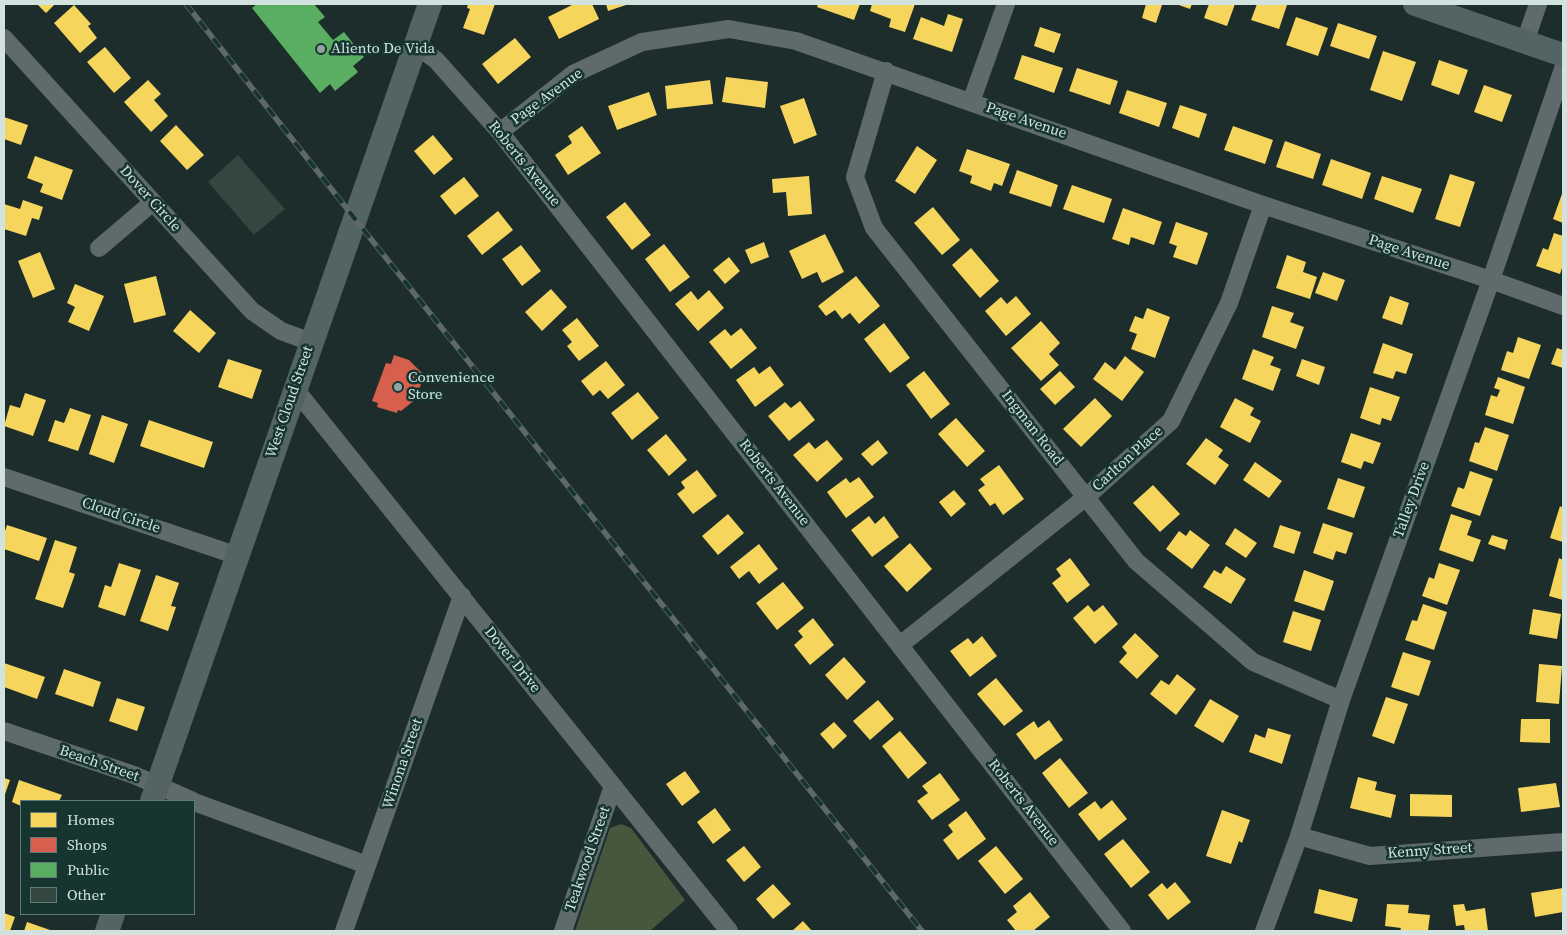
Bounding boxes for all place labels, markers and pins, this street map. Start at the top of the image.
place label: Aliento De Vida [331,40,435,58]
marker: Aliento De Vida [315,43,327,55]
place label: Convenience Store [408,369,495,404]
marker: Convenience Store [392,381,404,393]

